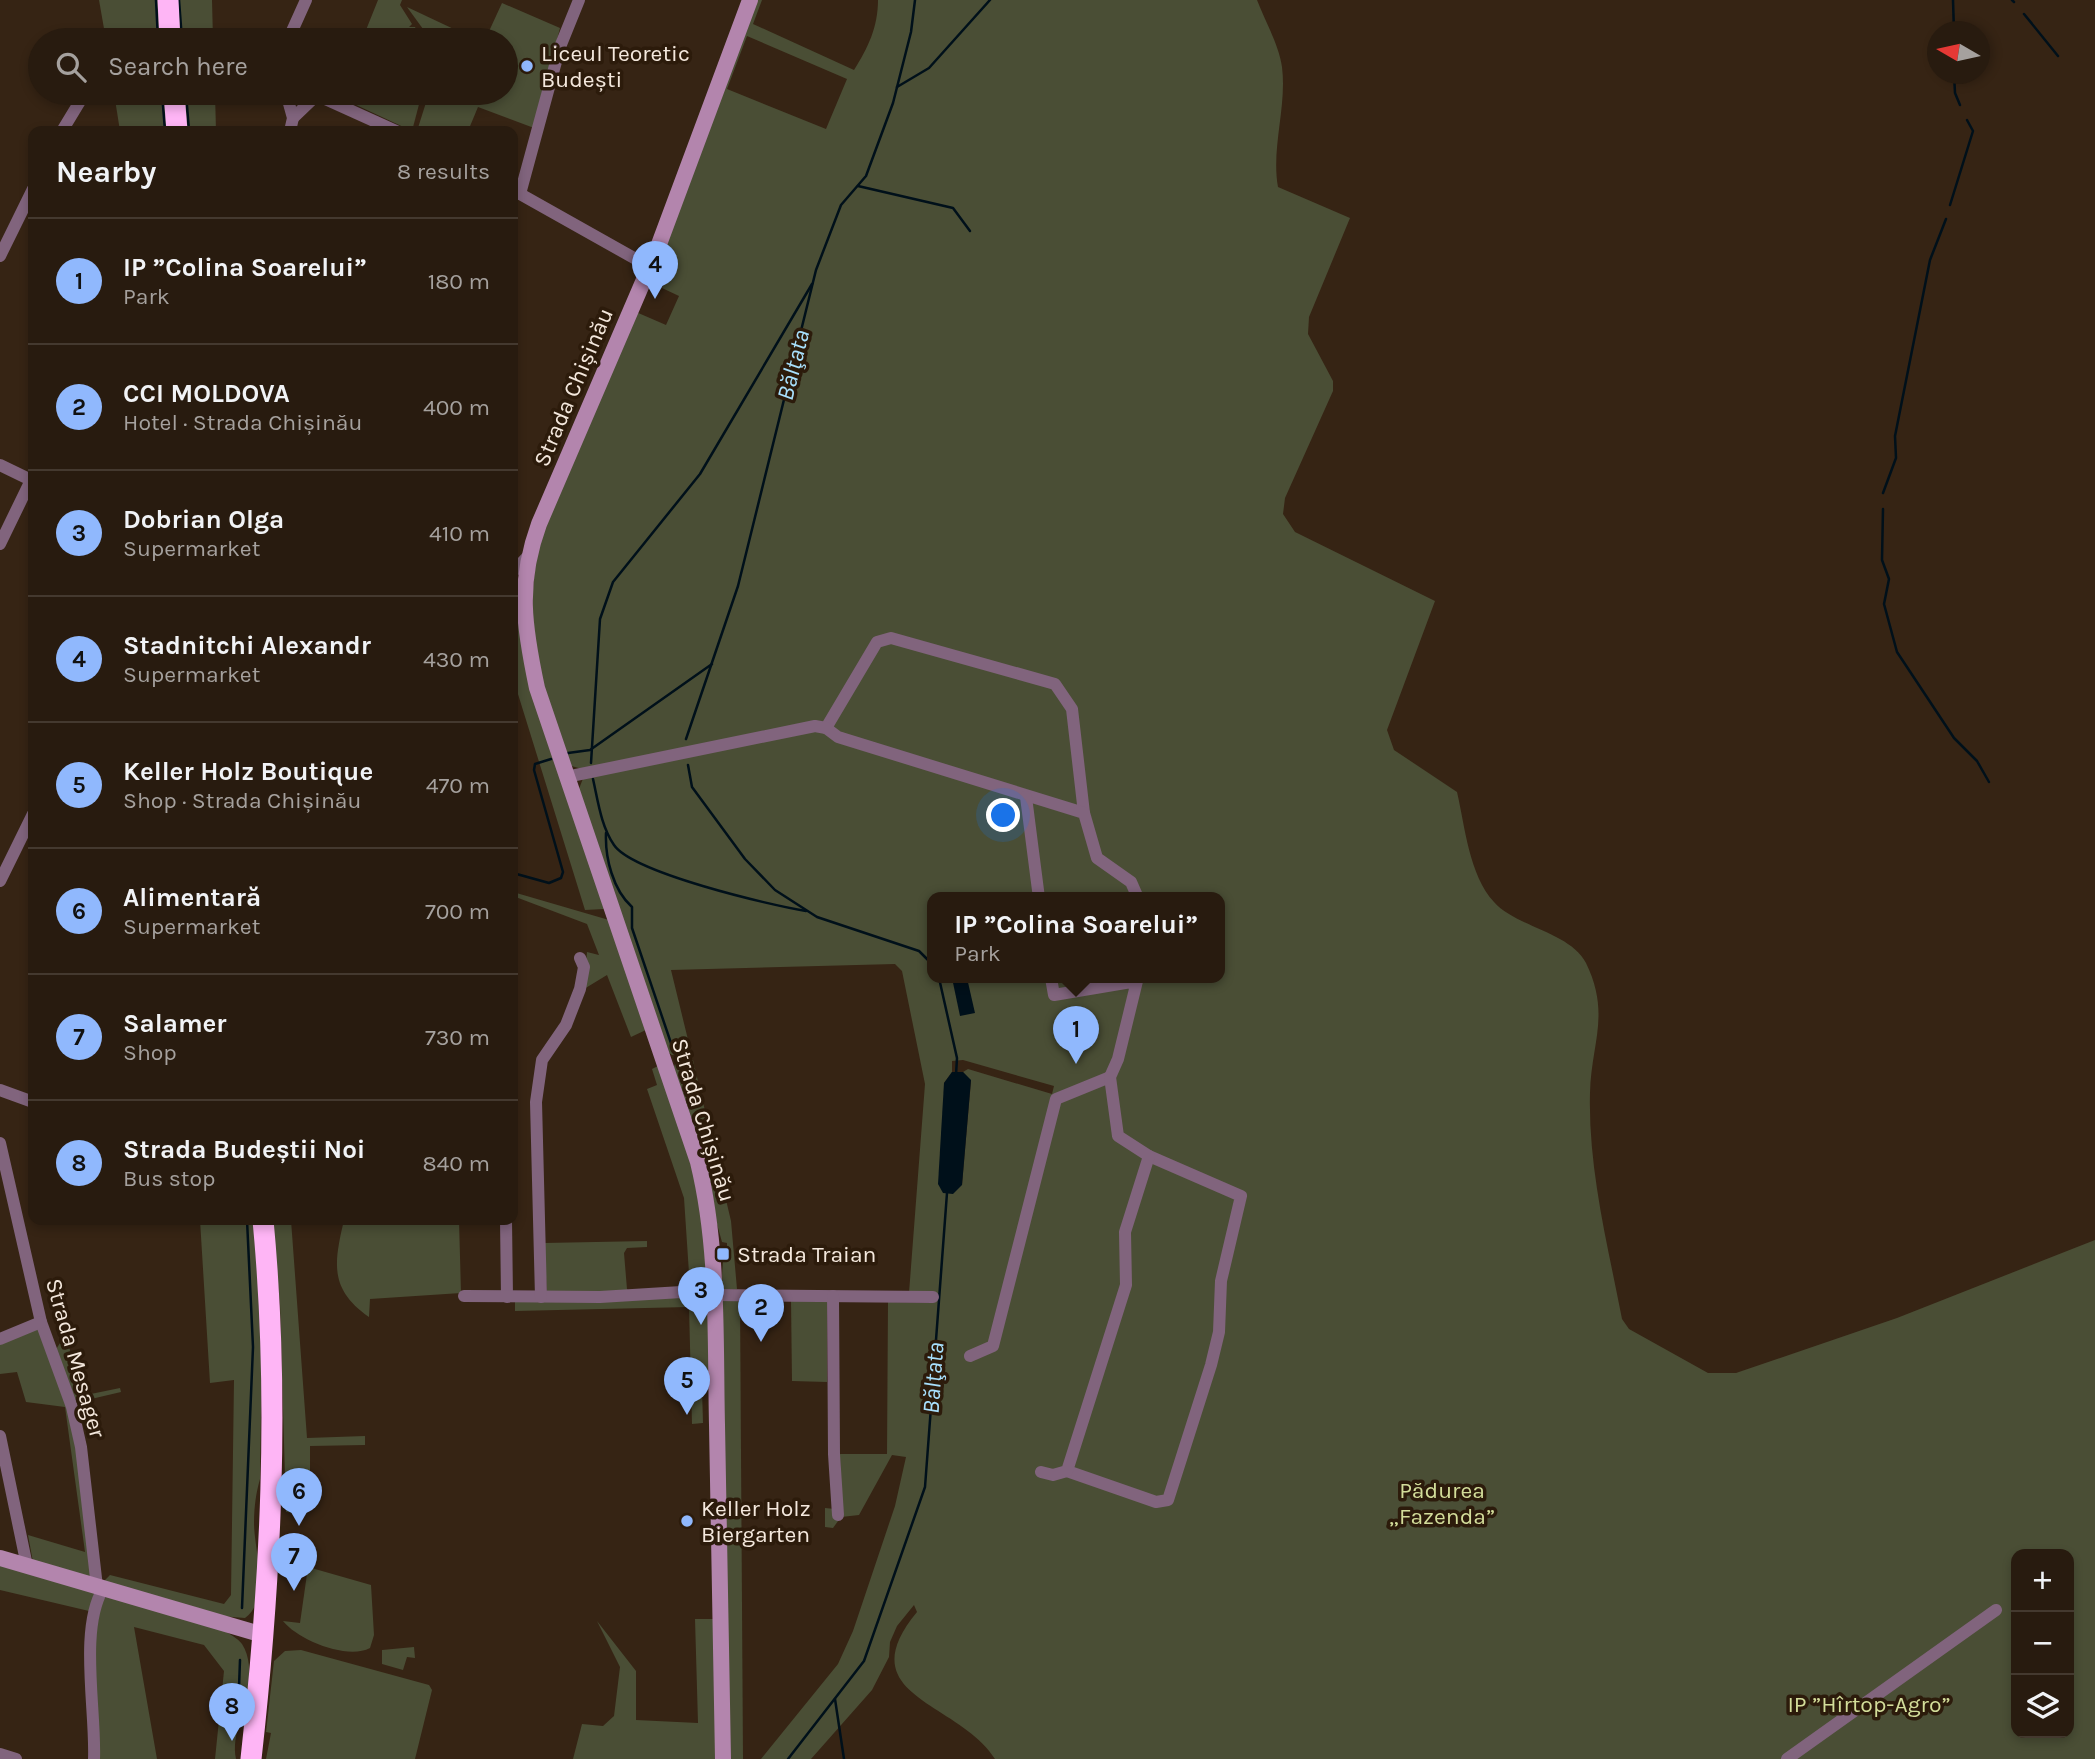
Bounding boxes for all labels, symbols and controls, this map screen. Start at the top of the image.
north arrow [1927,21,1990,84]
search box [28,28,518,105]
place label: Liceul Teoretic Budești [541,40,690,93]
icon: search [52,48,90,86]
text: Search here [108,51,248,82]
marker: Liceul Teoretic Budești [519,58,535,74]
text: Nearby [56,154,156,190]
text: 8 results [397,158,490,185]
pin: 4 [632,241,678,299]
text: IP ”Colina Soarelui” [123,252,367,283]
text: 1 [75,268,83,295]
text: 180 m [428,268,490,295]
text: Park [123,283,170,310]
street label: Strada Chișinău [528,304,619,470]
water label: Bălţata [771,327,815,403]
text: CCI MOLDOVA [123,378,290,409]
text: 2 [72,394,86,421]
text: 400 m [423,394,490,421]
text: Hotel · Strada Chișinău [123,409,362,436]
text: Dobrian Olga [123,504,284,535]
text: 3 [72,520,86,547]
text: 410 m [429,520,490,547]
text: Supermarket [123,535,260,562]
text: Stadnitchi Alexandr [123,630,371,661]
text: 4 [72,646,86,673]
text: 430 m [423,646,490,673]
text: Supermarket [123,661,260,688]
text: Keller Holz Boutique [123,756,373,787]
text: 5 [72,772,86,799]
text: 470 m [426,772,490,799]
text: Shop · Strada Chișinău [123,787,361,814]
your location [986,798,1020,832]
text: Alimentară [123,882,261,913]
popup [927,892,1225,983]
text: 6 [72,898,86,925]
text: 700 m [425,898,490,925]
text: IP ”Colina Soarelui” [954,909,1198,940]
text: Supermarket [123,913,260,940]
text: Park [954,940,1001,967]
pin: 1 [1053,1006,1099,1064]
text: Salamer [123,1008,227,1039]
text: 7 [73,1024,85,1051]
text: 730 m [425,1024,490,1051]
street label: Strada Chișinău [666,1035,741,1205]
text: Shop [123,1039,177,1066]
text: Strada Budeștii Noi [123,1134,365,1165]
text: 8 [72,1150,86,1177]
text: 840 m [422,1150,490,1177]
text: Bus stop [123,1165,216,1192]
place label: Strada Traian [737,1241,876,1268]
marker: Strada Traian [715,1246,731,1262]
pin: 3 [678,1267,724,1325]
street label: Strada Mesager [40,1275,111,1442]
pin: 2 [738,1284,784,1342]
water label: Bălţata [917,1341,949,1415]
pin: 5 [664,1357,710,1415]
pin: 6 [276,1468,322,1526]
park label: Pădurea „Fazenda” [1389,1477,1495,1530]
place label: Keller Holz Biergarten [701,1495,811,1548]
marker: Keller Holz Biergarten [679,1513,695,1529]
pin: 7 [271,1533,317,1591]
map controls [2011,1549,2074,1738]
button: + [2011,1549,2074,1612]
button: − [2011,1612,2074,1675]
button: layers [2011,1675,2074,1738]
pin: 8 [209,1683,255,1741]
park label: IP ”Hîrtop-Agro” [1787,1691,1951,1718]

